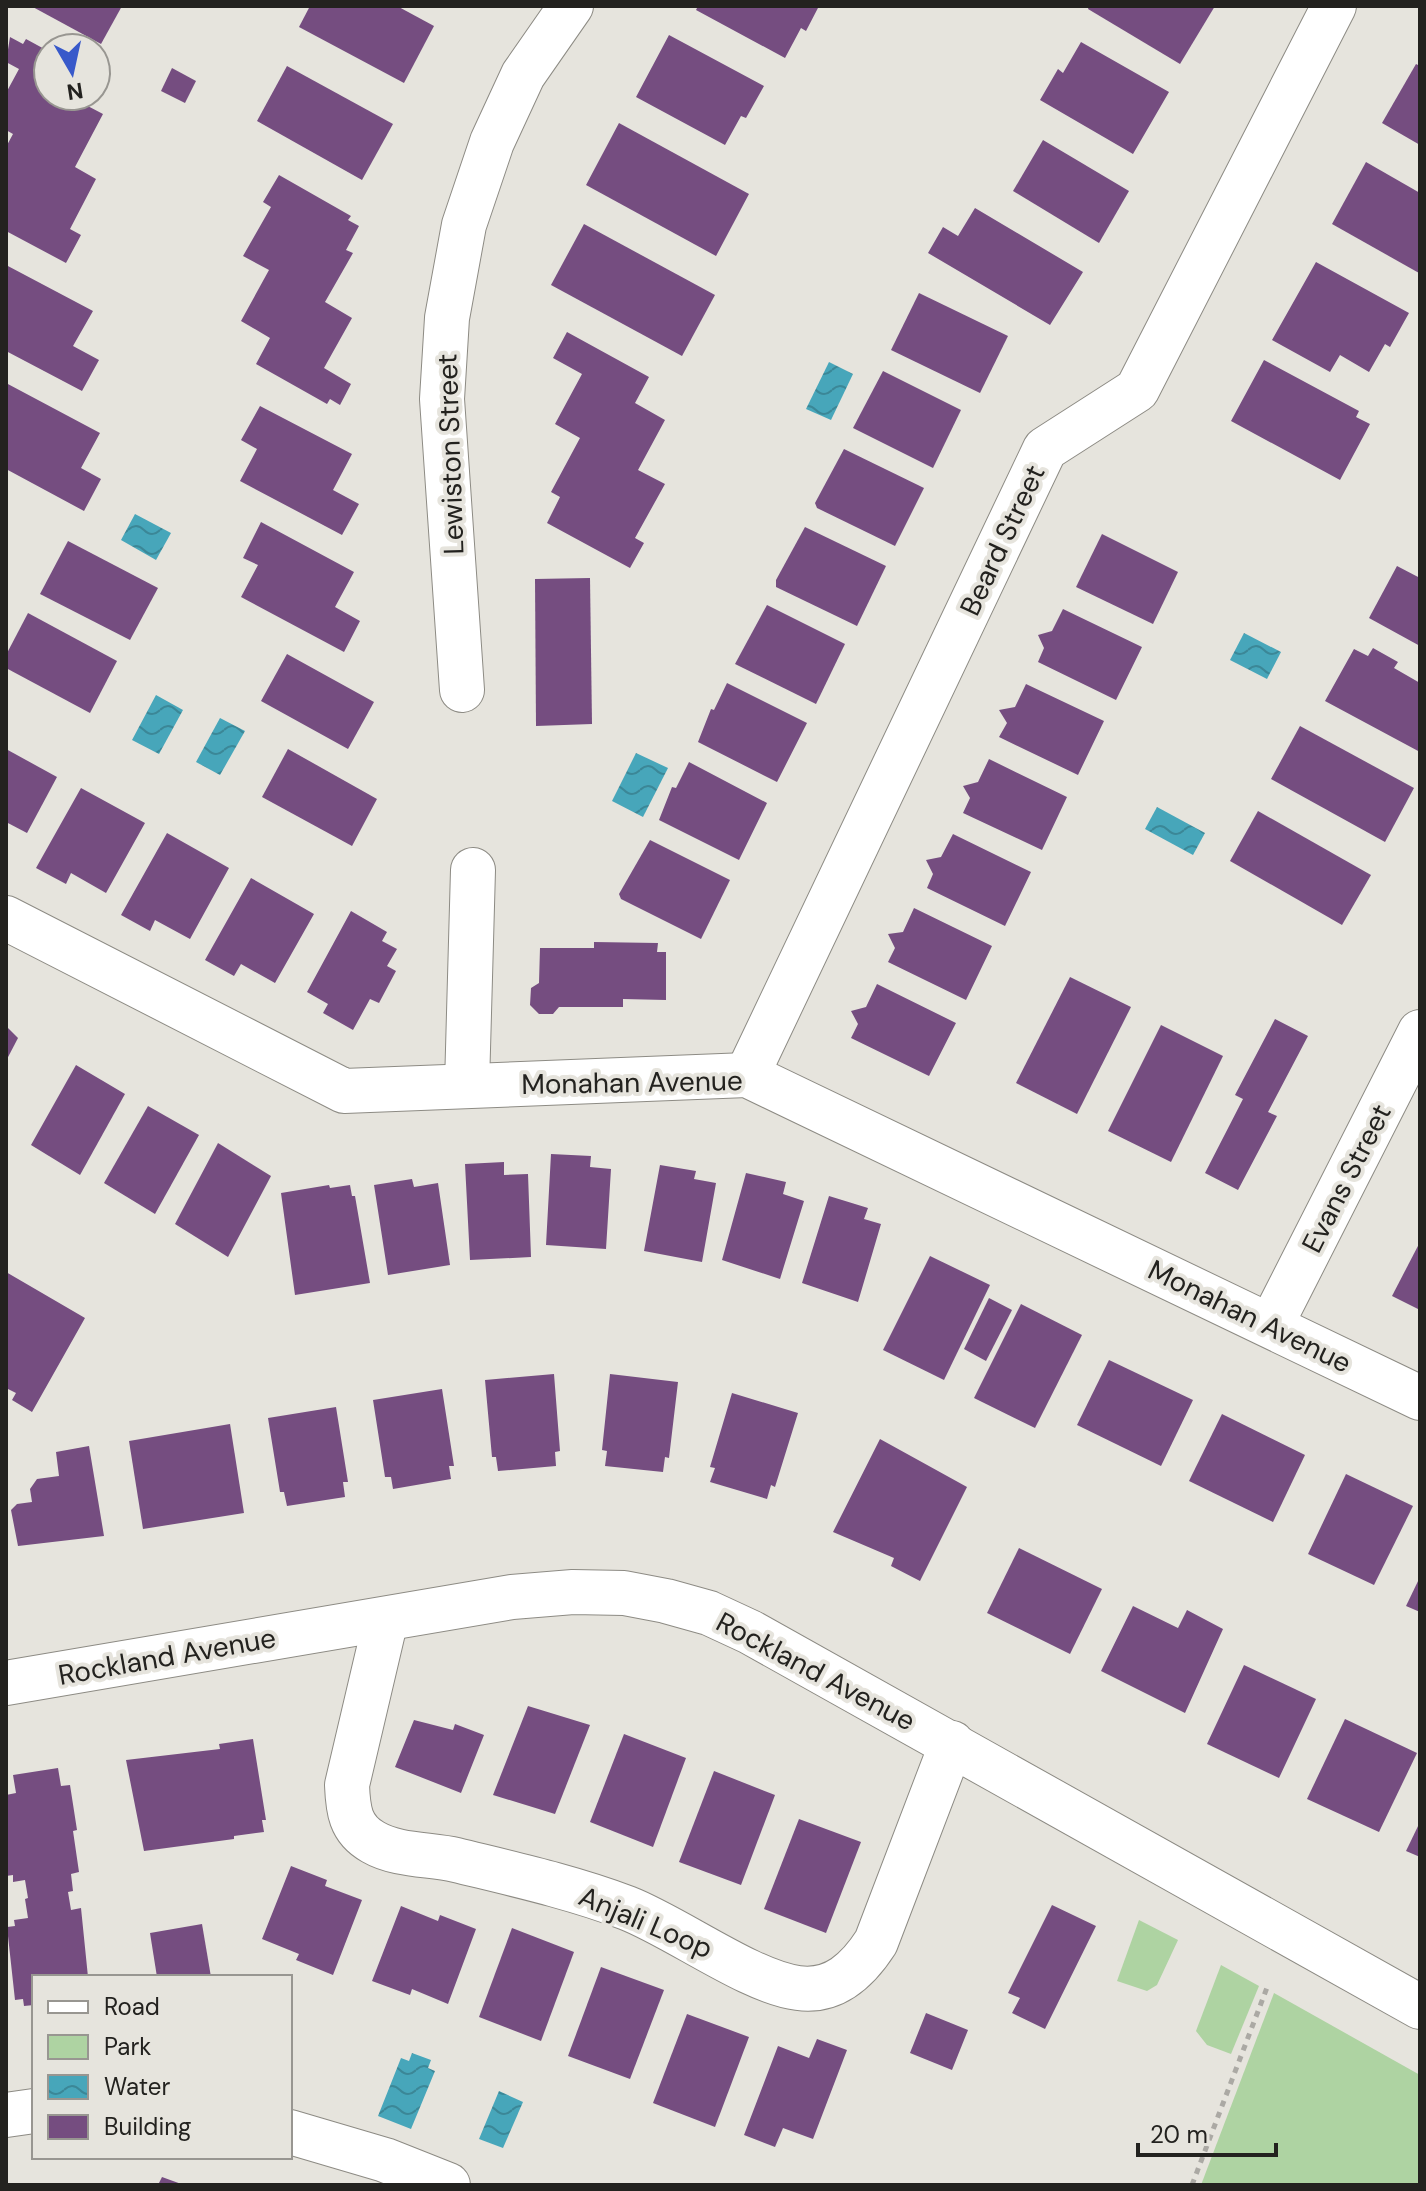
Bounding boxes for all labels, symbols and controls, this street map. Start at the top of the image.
north arrow [32,32,112,112]
text: N [65,76,85,107]
street label: Lewiston Street [429,353,472,555]
street label: Beard Street [951,459,1053,622]
street label: Monahan Avenue [521,1062,743,1103]
street label: Evans Street [1293,1098,1400,1259]
street label: Monahan Avenue [1142,1251,1357,1382]
street label: Rockland Avenue [710,1603,922,1739]
street label: Rockland Avenue [55,1619,279,1694]
street label: Anjali Loop [573,1878,718,1967]
legend [32,1975,292,2159]
text: Road [104,1991,160,2022]
text: Park [104,2031,151,2062]
text: Water [104,2071,170,2102]
scale bar [1138,2107,1276,2157]
text: Building [104,2111,191,2142]
text: 20 m [1150,2119,1208,2150]

